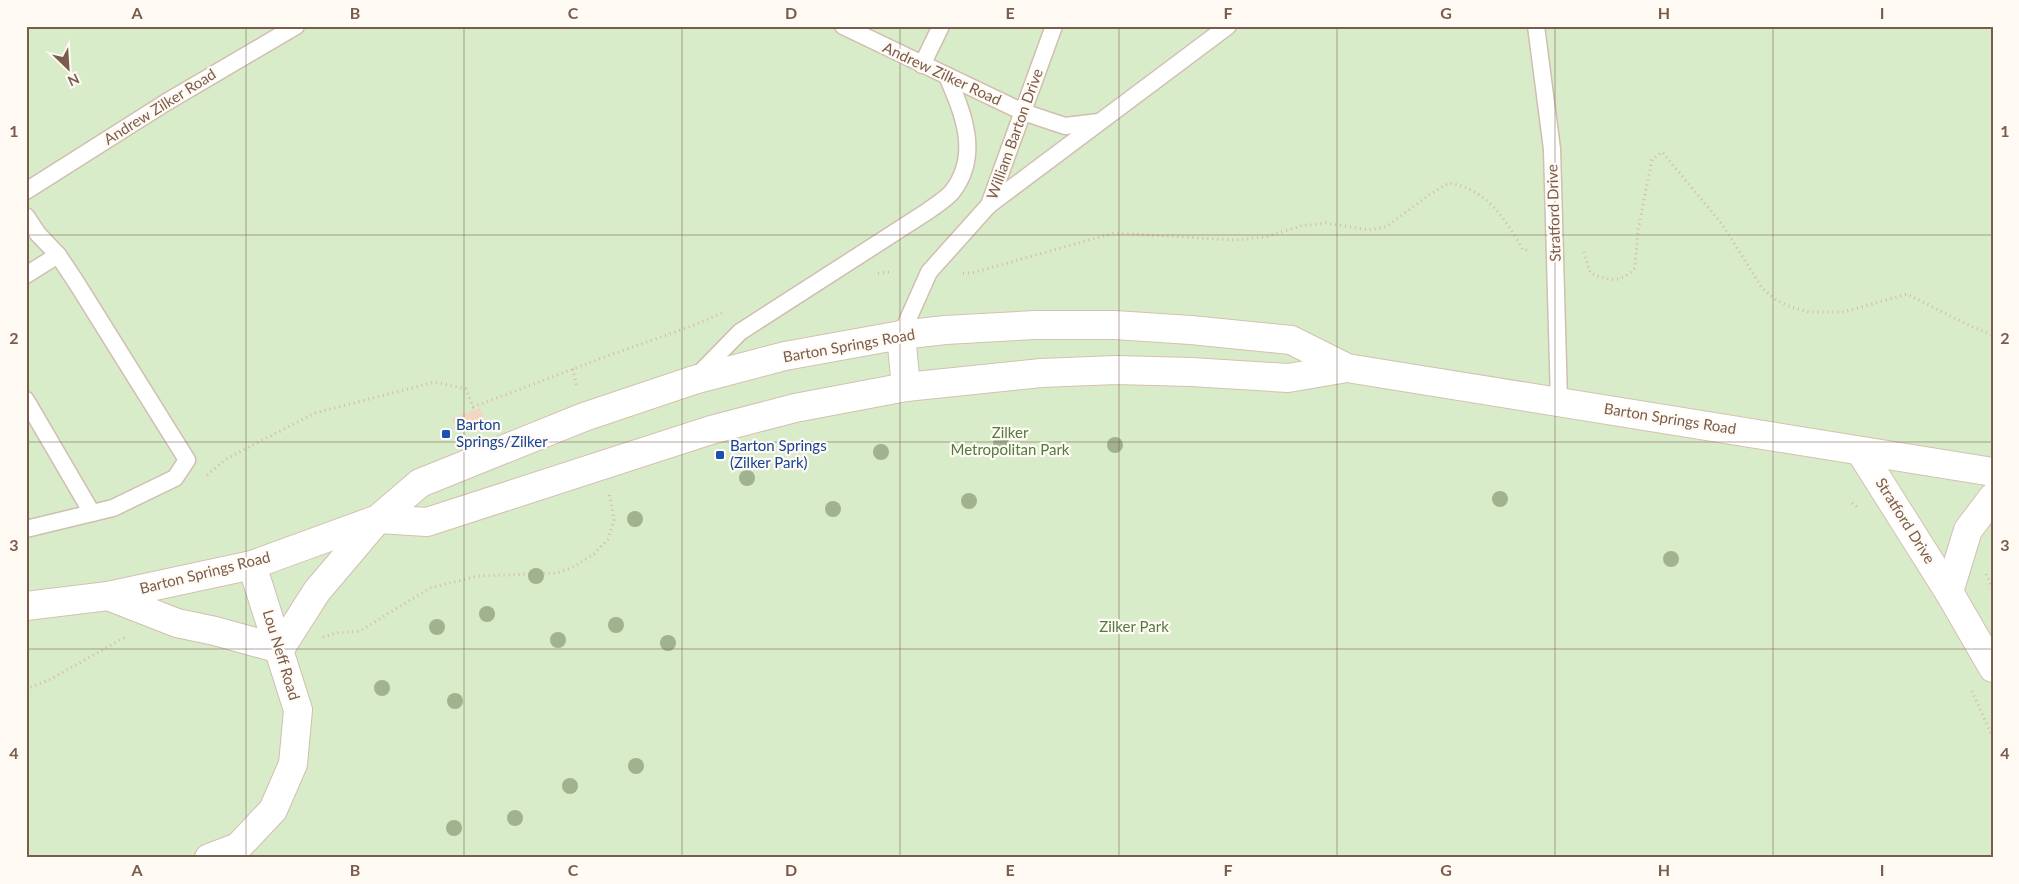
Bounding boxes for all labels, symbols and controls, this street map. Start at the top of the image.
text: A [130,3,143,22]
text: B [350,3,360,22]
text: C [568,3,579,22]
text: D [785,3,797,22]
text: E [1005,3,1015,22]
text: F [1223,3,1233,22]
text: G [1440,3,1452,22]
text: H [1658,3,1670,22]
text: I [1880,3,1884,22]
street label: Andrew Zilker Road [880,38,1005,108]
north arrow [42,42,92,92]
street label: Andrew Zilker Road [100,64,219,148]
street label: William Barton Drive [982,66,1046,201]
text: N [65,70,82,90]
text: 1 [9,121,19,140]
text: 1 [2000,121,2010,140]
street label: Stratford Drive [1542,164,1564,262]
street label: Barton Springs Road [781,325,916,365]
text: 2 [9,328,19,347]
text: 2 [2000,328,2010,347]
street label: Barton Springs Road [1603,399,1738,437]
place label: Barton Springs/Zilker [456,415,548,450]
park label: Zilker Metropolitan Park [951,423,1070,458]
marker: Barton Springs/Zilker [440,428,452,440]
place label: Barton Springs (Zilker Park) [730,436,827,471]
marker: Barton Springs (Zilker Park) [714,449,726,461]
street label: Stratford Drive [1872,474,1939,567]
text: 3 [9,535,19,554]
text: 3 [2000,535,2010,554]
street label: Barton Springs Road [138,547,272,597]
street label: Lou Neff Road [260,607,304,702]
park label: Zilker Park [1099,617,1169,635]
text: 4 [9,743,19,762]
text: 4 [2000,743,2010,762]
text: A [130,860,143,879]
text: B [350,860,360,879]
text: C [568,860,579,879]
text: D [785,860,797,879]
text: E [1005,860,1015,879]
text: F [1223,860,1233,879]
text: G [1440,860,1452,879]
text: H [1658,860,1670,879]
text: I [1880,860,1884,879]

